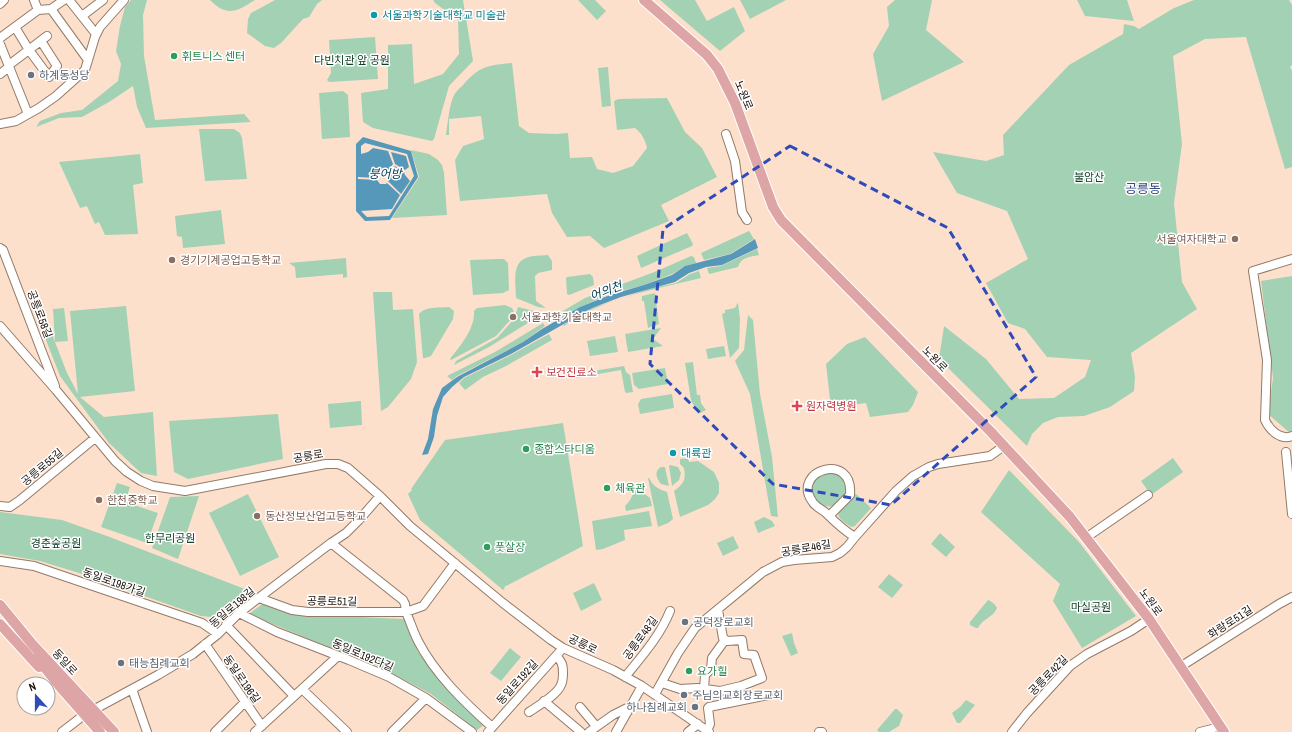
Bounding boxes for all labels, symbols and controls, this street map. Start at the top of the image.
place label: 서울과학기술대학교 미술관 [382,8,506,22]
marker: 서울과학기술대학교 미술관 [369,10,379,20]
place label: 휘트니스 센터 [182,49,245,63]
marker: 휘트니스 센터 [169,51,179,61]
park label: 다빈치관 앞 공원 [314,53,390,67]
place label: 하계동성당 [39,68,90,82]
marker: 하계동성당 [26,70,36,80]
street label: 노원로 [732,78,756,112]
water label: 붕어방 [368,166,404,182]
park label: 불암산 [1074,170,1104,184]
district label: 공릉동 [1125,180,1161,197]
place label: 서울여자대학교 [1156,232,1227,246]
marker: 서울여자대학교 [1230,234,1240,244]
place label: 경기기계공업고등학교 [180,253,281,267]
marker: 경기기계공업고등학교 [167,255,177,265]
water label: 어의천 [588,277,626,304]
street label: 공릉로58길 [24,288,56,340]
place label: 서울과학기술대학교 [521,310,612,324]
marker: 서울과학기술대학교 [508,312,518,322]
street label: 노원로 [919,343,951,375]
place label: 보건진료소 [546,365,597,379]
marker: 보건진료소 [531,366,543,378]
place label: 원자력병원 [806,399,857,413]
marker: 원자력병원 [791,400,803,412]
place label: 종합스타디움 [534,442,595,456]
marker: 종합스타디움 [521,444,531,454]
street label: 공릉로55길 [18,445,66,489]
street label: 공릉로 [292,446,324,466]
place label: 대륙관 [681,446,711,460]
marker: 대륙관 [668,448,678,458]
place label: 체육관 [615,481,645,495]
marker: 체육관 [602,483,612,493]
place label: 한천중학교 [107,493,158,507]
marker: 한천중학교 [94,495,104,505]
place label: 동산정보산업고등학교 [265,509,366,523]
marker: 동산정보산업고등학교 [252,511,262,521]
park label: 한무리공원 [145,531,195,545]
park label: 경춘숲공원 [31,536,81,550]
street label: 공릉로46길 [780,537,832,559]
place label: 풋살장 [495,540,525,554]
marker: 풋살장 [482,542,492,552]
street label: 동일로198가길 [81,565,147,599]
street label: 동일로198길 [206,584,258,630]
street label: 노원로 [1136,586,1166,618]
street label: 공릉로51길 [307,594,357,608]
park label: 마실공원 [1071,600,1111,614]
street label: 화랑로51길 [1205,602,1255,642]
street label: 공릉로48길 [619,613,661,663]
place label: 공덕장로교회 [693,615,754,629]
marker: 공덕장로교회 [680,617,690,627]
street label: 공릉로 [566,631,600,657]
street label: 동일로192다길 [330,636,396,674]
street label: 동일로 [50,646,80,678]
street label: 동일로196길 [220,652,264,706]
street label: 공릉로42길 [1025,652,1071,698]
place label: 태능침례교회 [129,656,190,670]
street label: 동일로192길 [493,657,541,707]
marker: 태능침례교회 [116,658,126,668]
place label: 요가힐 [697,664,727,678]
marker: 요가힐 [684,666,694,676]
north arrow [16,676,56,716]
text: N [27,679,38,694]
place label: 주님의교회장로교회 [692,688,783,702]
marker: 주님의교회장로교회 [679,690,689,700]
place label: 하나침례교회 [626,700,687,714]
marker: 하나침례교회 [690,702,700,712]

